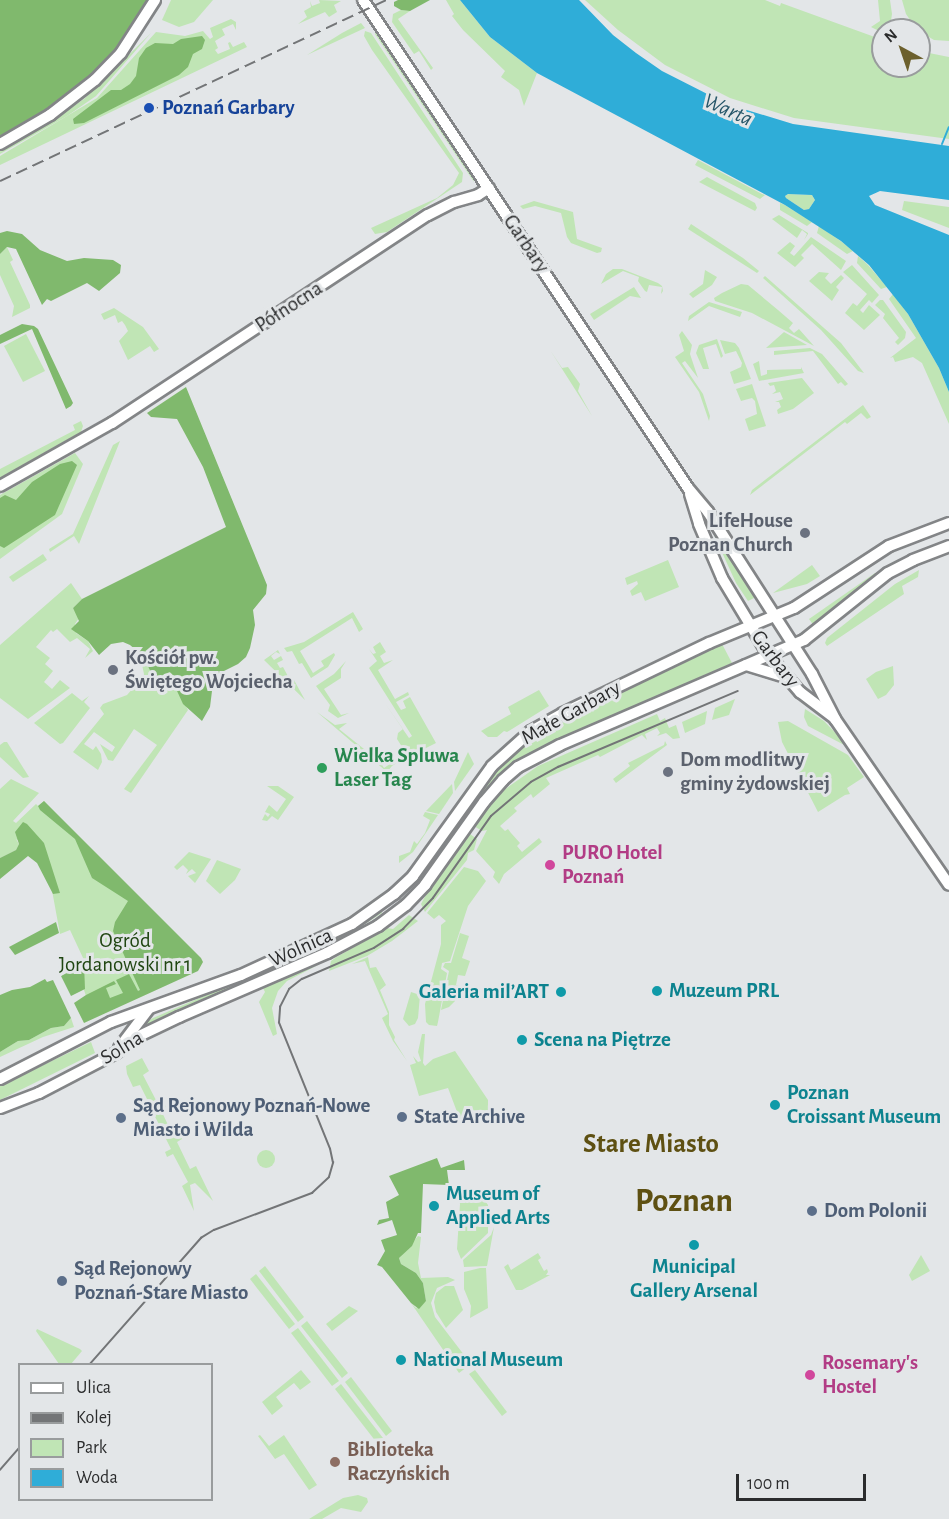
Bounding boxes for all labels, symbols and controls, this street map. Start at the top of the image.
north arrow [871,18,931,78]
text: N [881,26,900,45]
water label: Warta [699,88,757,132]
place label: Poznań Garbary [162,95,295,121]
marker: Poznań Garbary [140,99,158,117]
street label: Garbary [497,210,555,278]
street label: Północna [251,276,327,338]
place label: LifeHouse Poznan Church [668,508,793,558]
marker: LifeHouse Poznan Church [798,526,812,540]
street label: Garbary [745,625,805,693]
place label: Kościół pw. Świętego Wojciecha [125,645,293,695]
marker: Kościół pw. Świętego Wojciecha [106,663,120,677]
street label: Małe Garbary [517,675,625,751]
place label: Wielka Spluwa Laser Tag [334,743,459,793]
place label: Dom modlitwy gminy żydowskiej [680,747,830,797]
marker: Wielka Spluwa Laser Tag [315,761,329,775]
marker: Dom modlitwy gminy żydowskiej [661,765,675,779]
place label: PURO Hotel Poznań [562,840,663,890]
marker: PURO Hotel Poznań [543,858,557,872]
street label: Wolnica [265,923,337,973]
park label: Ogród Jordanowski nr 1 [59,928,191,978]
place label: Muzeum PRL [669,978,779,1004]
place label: Galeria mil’ART [419,979,549,1005]
marker: Muzeum PRL [650,984,664,998]
marker: Galeria mil’ART [554,985,568,999]
street label: Solna [96,1025,148,1071]
place label: Scena na Piętrze [534,1027,671,1053]
marker: Scena na Piętrze [515,1033,529,1047]
place label: Poznan Croissant Museum [787,1080,941,1130]
place label: Sąd Rejonowy Poznań-Nowe Miasto i Wilda [133,1093,370,1143]
marker: Poznan Croissant Museum [768,1098,782,1112]
place label: State Archive [414,1104,525,1130]
marker: State Archive [395,1110,409,1124]
marker: Sąd Rejonowy Poznań-Nowe Miasto i Wilda [114,1111,128,1125]
district label: Stare Miasto [583,1128,719,1160]
place label: Museum of Applied Arts [446,1181,550,1231]
district label: Poznan [635,1182,733,1222]
place label: Dom Polonii [824,1198,927,1224]
marker: Museum of Applied Arts [427,1199,441,1213]
marker: Dom Polonii [805,1204,819,1218]
marker: Municipal Gallery Arsenal [687,1238,701,1252]
place label: Municipal Gallery Arsenal [630,1254,758,1304]
place label: Sąd Rejonowy Poznań-Stare Miasto [74,1256,248,1306]
marker: Sąd Rejonowy Poznań-Stare Miasto [55,1274,69,1288]
place label: National Museum [413,1347,563,1373]
place label: Rosemary's Hostel [822,1350,918,1400]
marker: National Museum [394,1353,408,1367]
legend [18,1363,213,1501]
marker: Rosemary's Hostel [803,1368,817,1382]
text: Ulica [76,1379,111,1397]
text: Kolej [76,1409,112,1427]
place label: Biblioteka Raczyńskich [347,1437,450,1487]
text: Park [76,1439,107,1457]
marker: Biblioteka Raczyńskich [328,1455,342,1469]
scale bar [739,1462,870,1500]
text: Woda [76,1469,118,1487]
text: 100 m [747,1475,790,1493]

